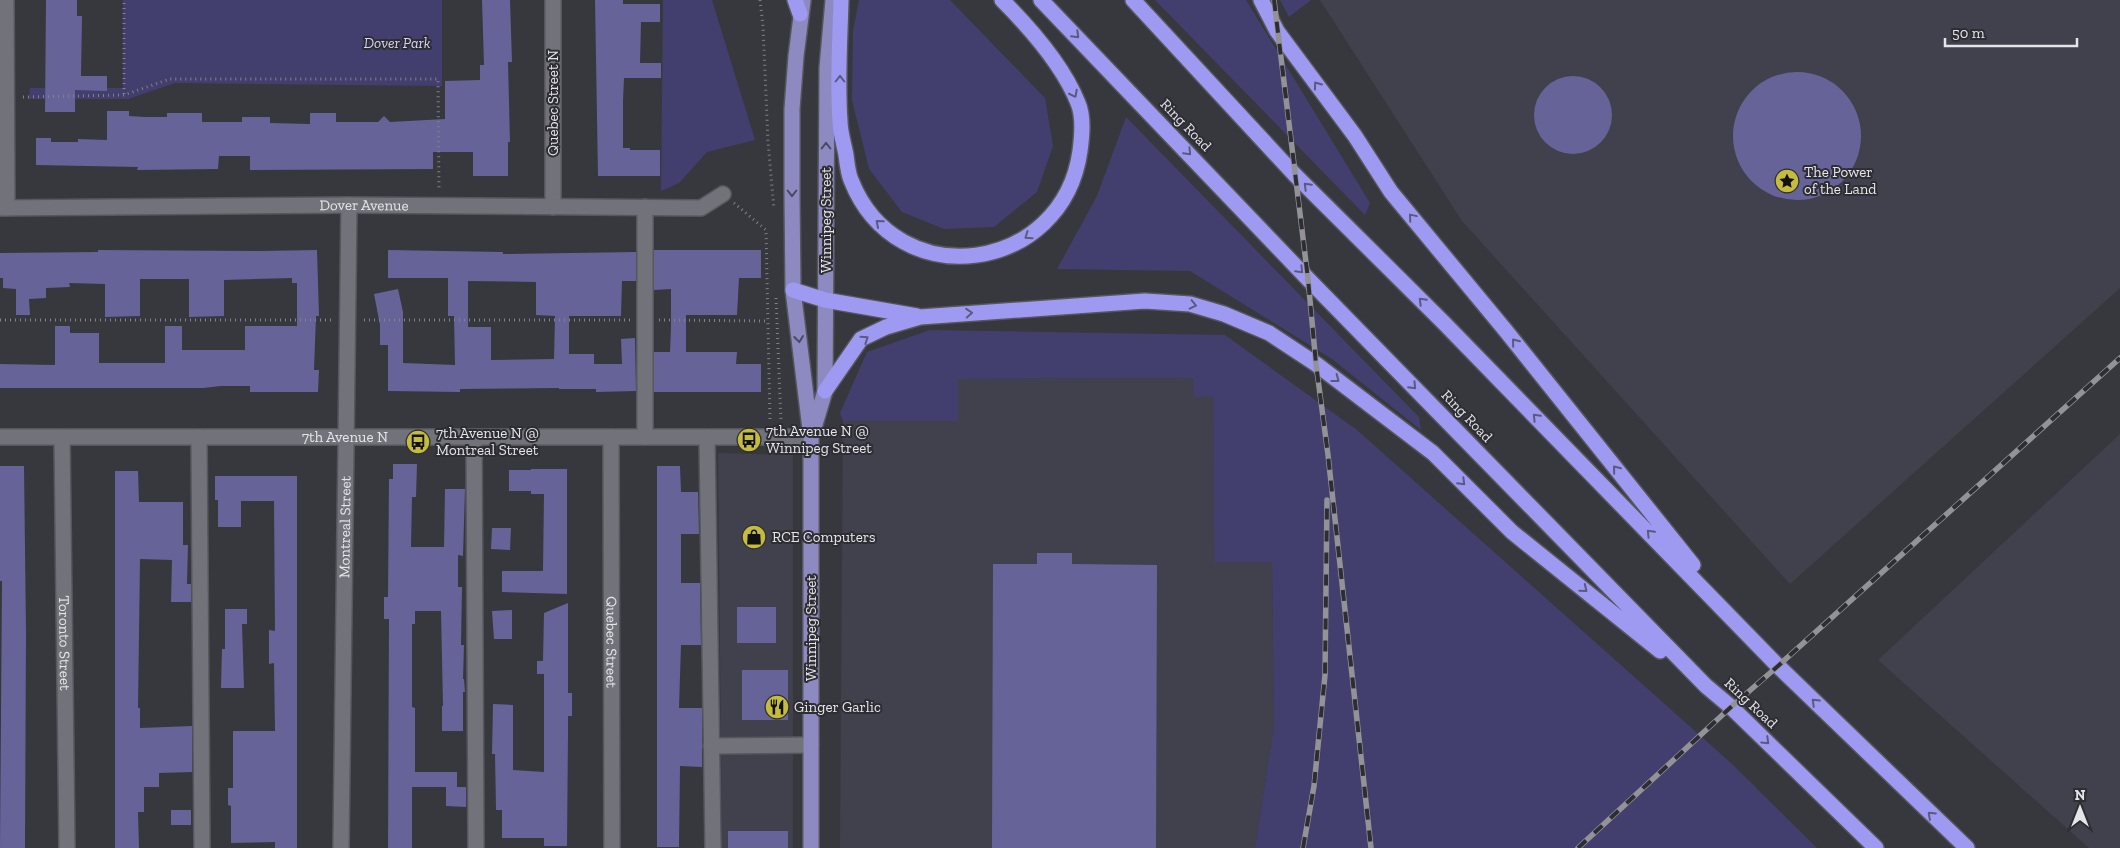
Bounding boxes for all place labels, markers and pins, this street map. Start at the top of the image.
place label: The Power of the Land [1804,163,1877,198]
place icon: The Power of the Land [1774,168,1800,194]
place label: 7th Avenue N @ Winnipeg Street [766,422,872,457]
place label: 7th Avenue N @ Montreal Street [436,424,539,459]
bus stop icon: 7th Avenue N @ Winnipeg Street [736,427,762,453]
bus stop icon: 7th Avenue N @ Montreal Street [405,429,431,455]
shop icon: RCE Computers [741,524,767,550]
place label: RCE Computers [772,528,876,546]
restaurant icon: Ginger Garlic [764,694,790,720]
place label: Ginger Garlic [794,698,881,716]

